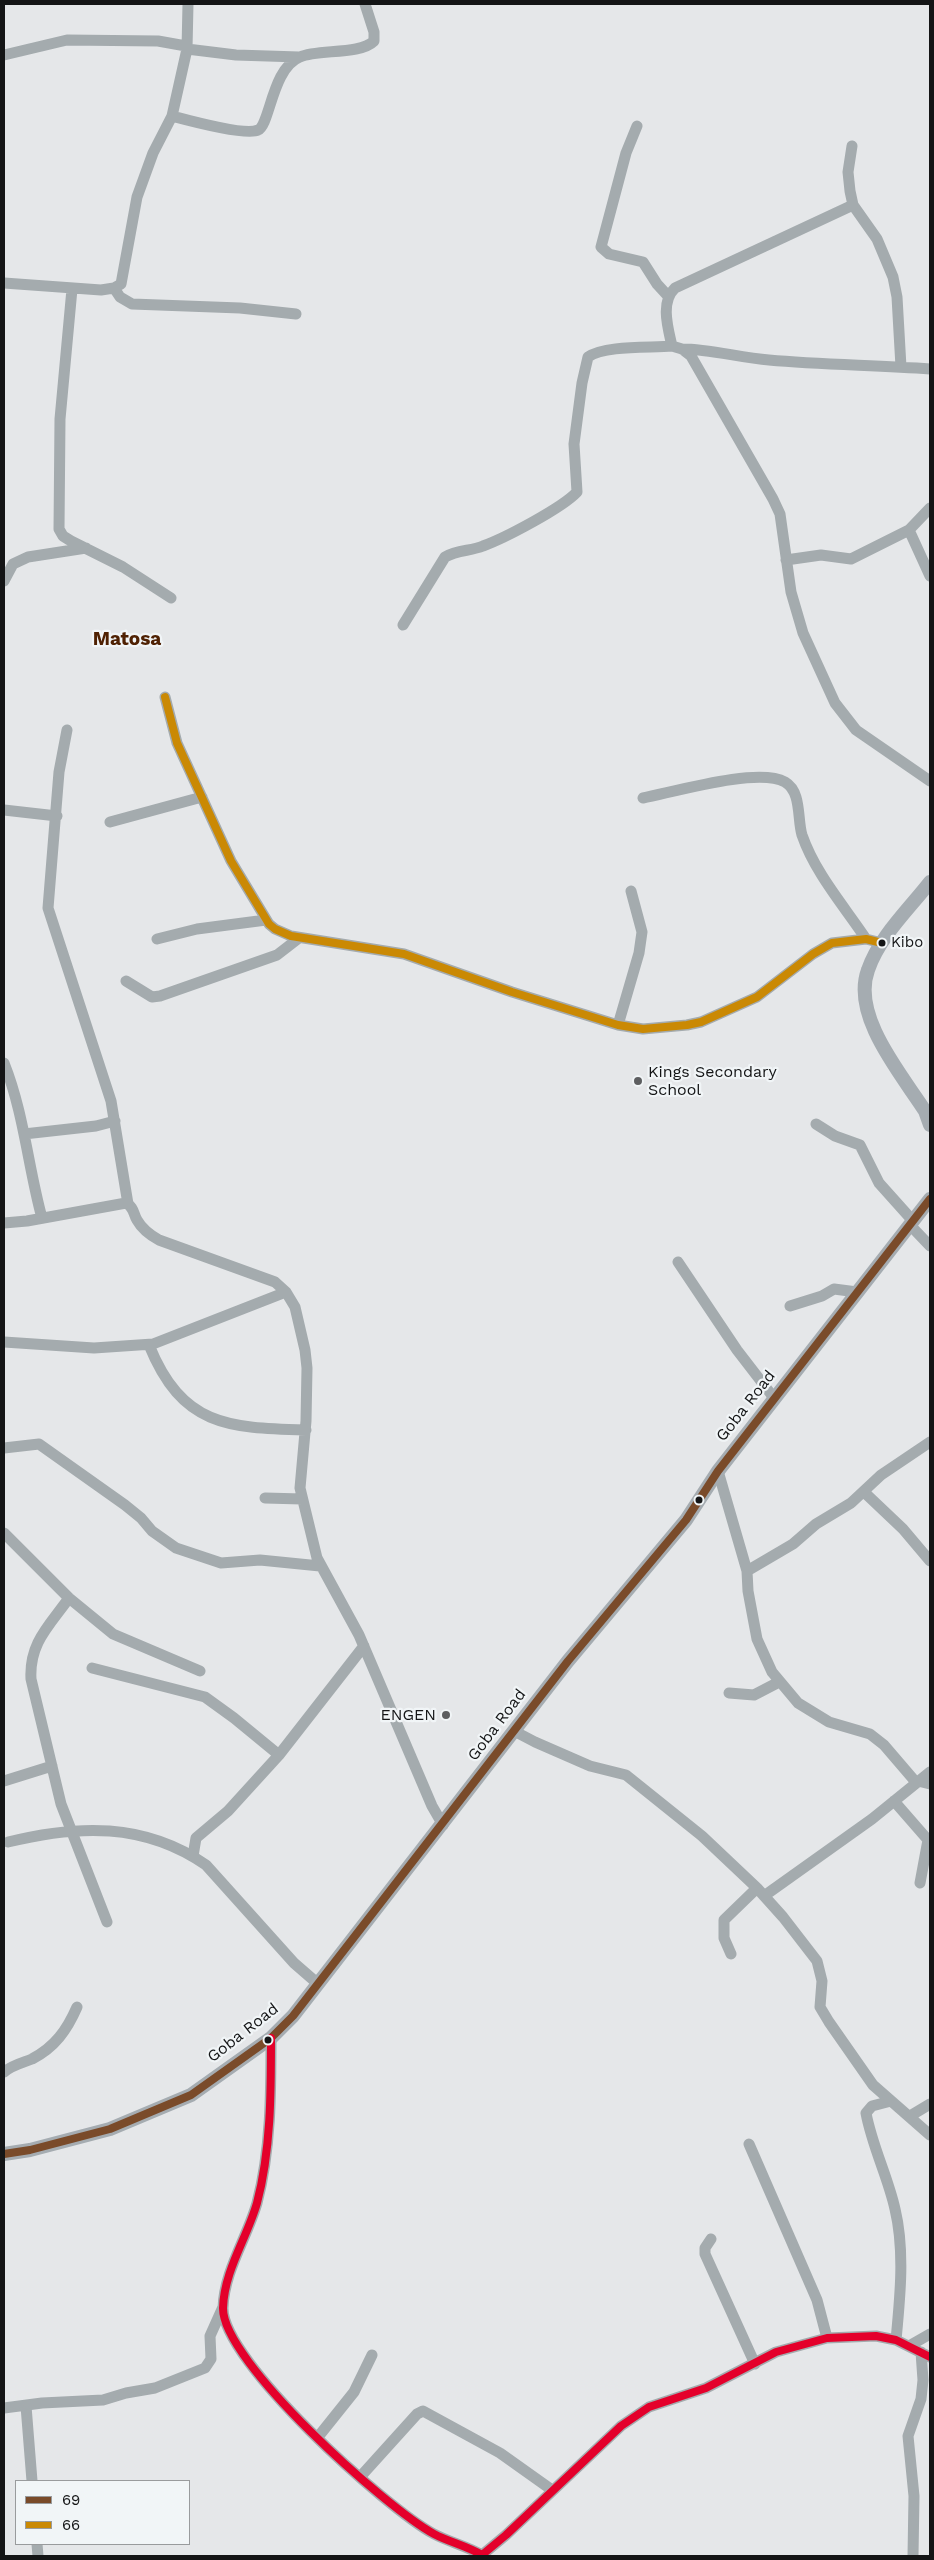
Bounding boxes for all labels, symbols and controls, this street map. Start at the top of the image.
district label: Matosa [93,628,161,650]
place label: Kibo [891,934,923,952]
marker: Kibo [877,938,887,948]
place label: Kings Secondary School [648,1062,777,1100]
marker: Kings Secondary School [632,1075,644,1087]
street label: Goba Road [712,1367,780,1445]
unlabelled marker [694,1495,704,1505]
street label: Goba Road [464,1685,530,1765]
place label: ENGEN [381,1705,436,1725]
marker: ENGEN [440,1709,452,1721]
street label: Goba Road [204,1999,282,2067]
unlabelled marker [263,2035,273,2045]
legend [15,2480,190,2545]
text: 69 [62,2491,80,2509]
text: 66 [62,2516,80,2534]

